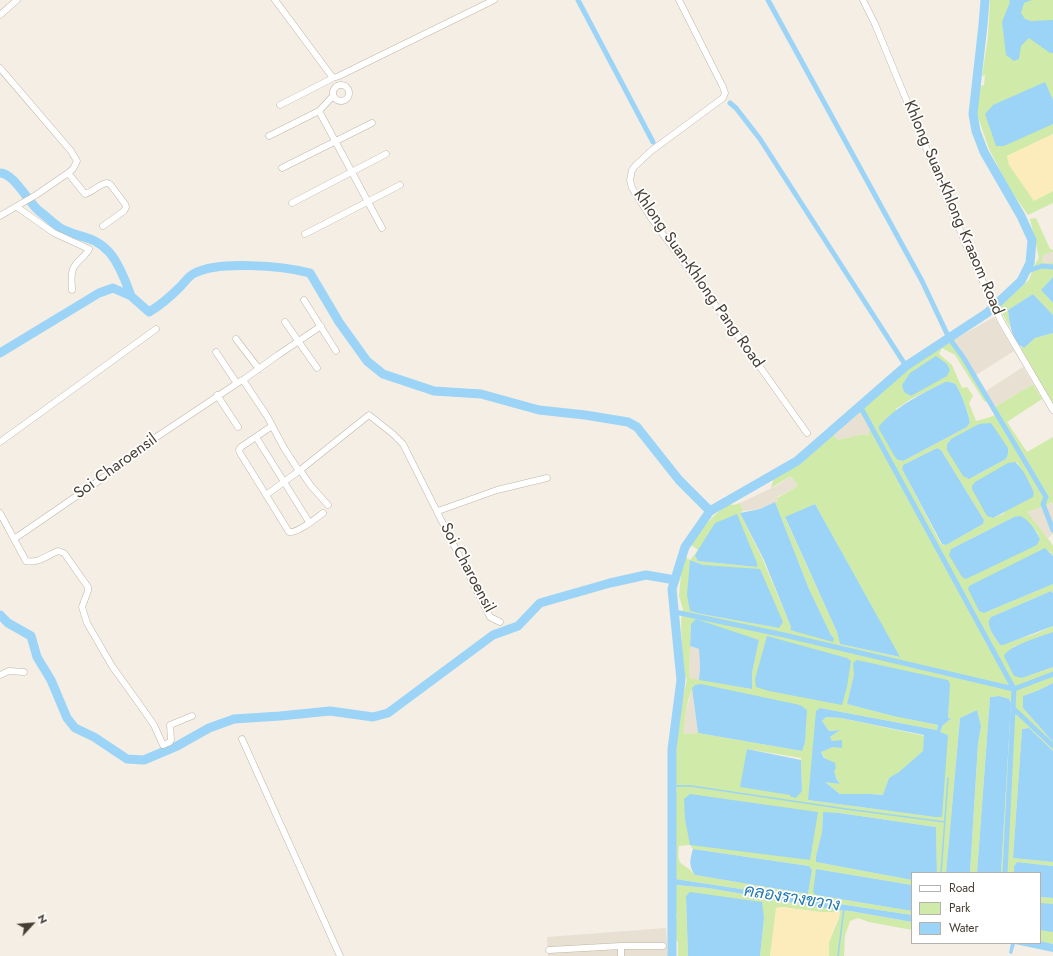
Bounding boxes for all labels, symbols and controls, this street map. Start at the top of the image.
street label: Khlong Suan-Khlong Kraaom Road [899,98,1007,318]
street label: Khlong Suan-Khlong Pang Road [629,186,767,372]
street label: Soi Charoensil [71,430,161,504]
street label: Soi Charoensil [435,520,499,616]
legend [911,872,1041,944]
text: Road [949,879,975,897]
water label: คลองรางขวาง [743,881,841,917]
text: Park [949,899,970,917]
north arrow [12,904,52,944]
text: N [34,911,52,926]
text: Water [949,919,979,937]

